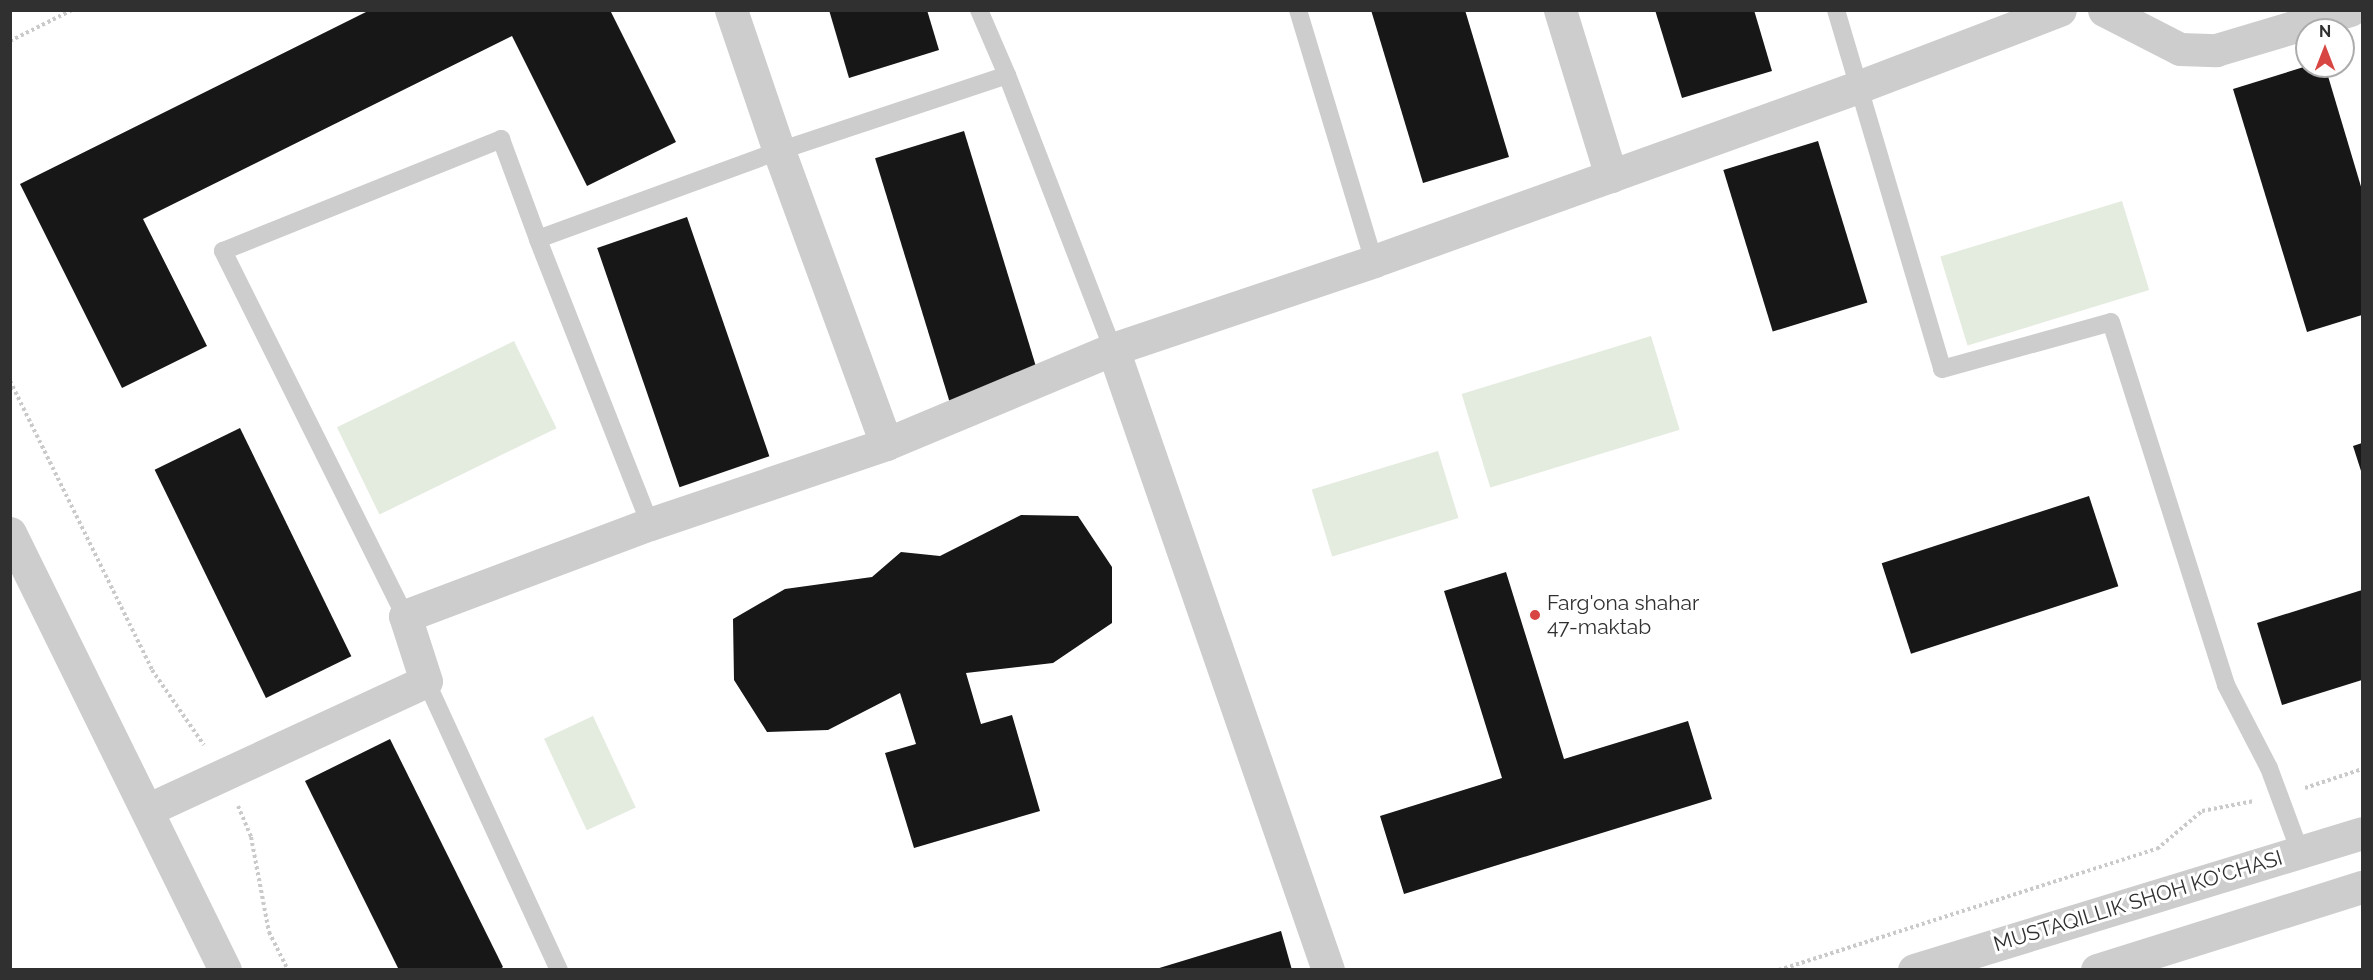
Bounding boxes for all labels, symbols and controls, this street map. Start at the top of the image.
north arrow [2295,18,2355,78]
text: N [2319,22,2331,41]
place label: Farg'ona shahar 47-maktab [1547,590,1699,640]
marker: Farg'ona shahar 47-maktab [1528,608,1542,622]
street label: MUSTAQILLIK SHOH KO'CHASI [1990,845,2286,957]

